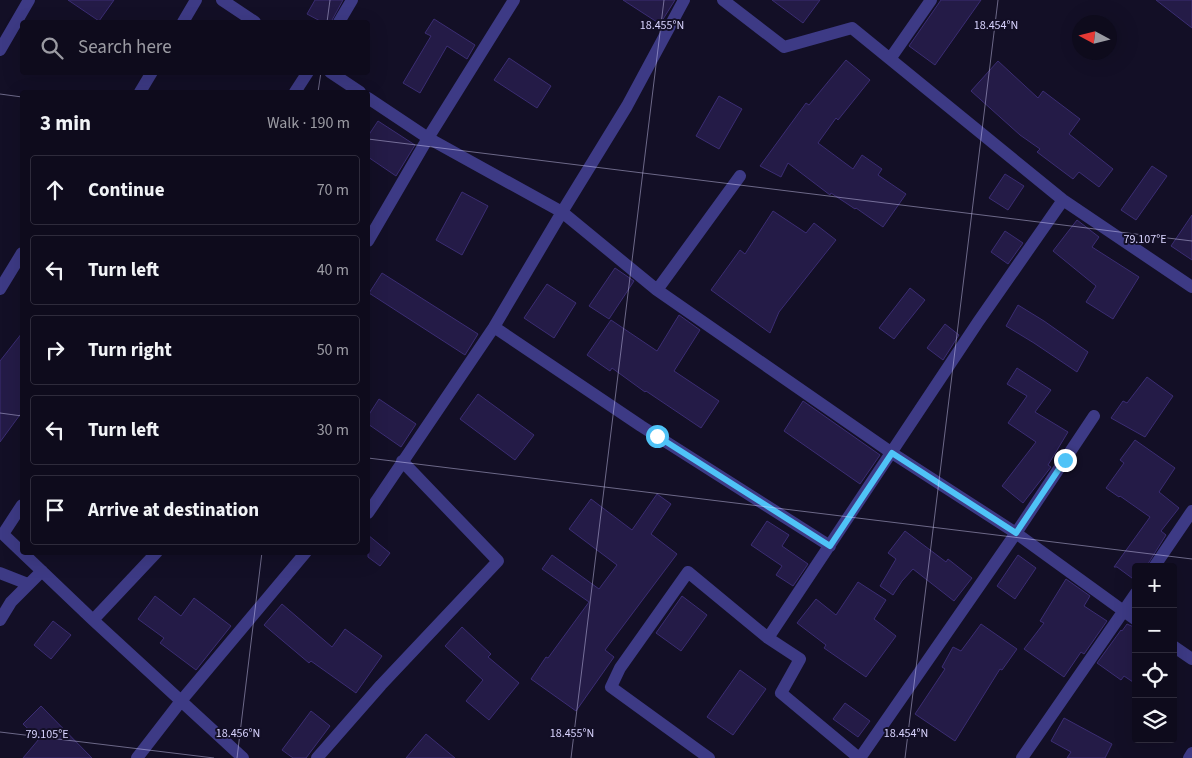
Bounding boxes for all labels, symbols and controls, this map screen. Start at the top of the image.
north arrow [1072,15,1117,60]
text: 18.455°N [640,17,684,34]
text: 18.454°N [974,17,1018,34]
search box [20,20,370,75]
icon: search [38,34,66,62]
text: Search here [78,34,172,61]
text: 3 min [40,108,91,138]
text: Walk · 190 m [267,112,350,134]
icon: ahead [41,176,69,204]
text: Continue [88,177,165,204]
text: 70 m [317,179,349,201]
text: 79.107°E [1123,231,1167,248]
icon: left [41,256,69,284]
text: Turn left [88,257,159,284]
text: 40 m [317,259,349,281]
icon: right [41,336,69,364]
text: Turn right [88,337,172,364]
text: 50 m [317,339,349,361]
icon: left [41,416,69,444]
text: Turn left [88,417,159,444]
text: 30 m [317,419,349,441]
route start [646,425,669,448]
route end [1054,449,1077,472]
icon: arrive [41,496,69,524]
text: Arrive at destination [88,497,259,524]
map controls [1132,563,1177,743]
button: + [1132,563,1177,608]
button: − [1132,608,1177,653]
button: locate [1132,653,1177,698]
button: layers [1132,698,1177,743]
text: 18.456°N [216,725,260,742]
text: 18.455°N [550,725,594,742]
text: 18.454°N [884,725,928,742]
text: 79.105°E [25,726,69,743]

